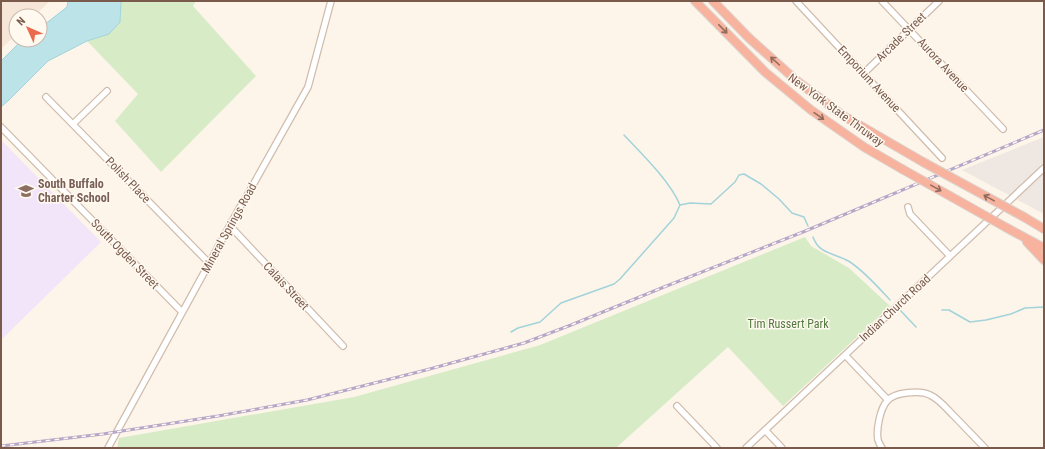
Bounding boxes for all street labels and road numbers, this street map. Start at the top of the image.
street label: Arcade Street [873,9,929,64]
street label: Aurora Avenue [914,35,972,95]
street label: Emporium Avenue [835,43,904,115]
street label: New York State Thruway [786,71,886,149]
street label: Polish Place [103,154,154,206]
street label: Mineral Springs Road [199,181,260,275]
street label: South Ogden Street [88,216,162,292]
street label: Calais Street [260,259,312,313]
street label: Indian Church Road [857,271,933,344]

